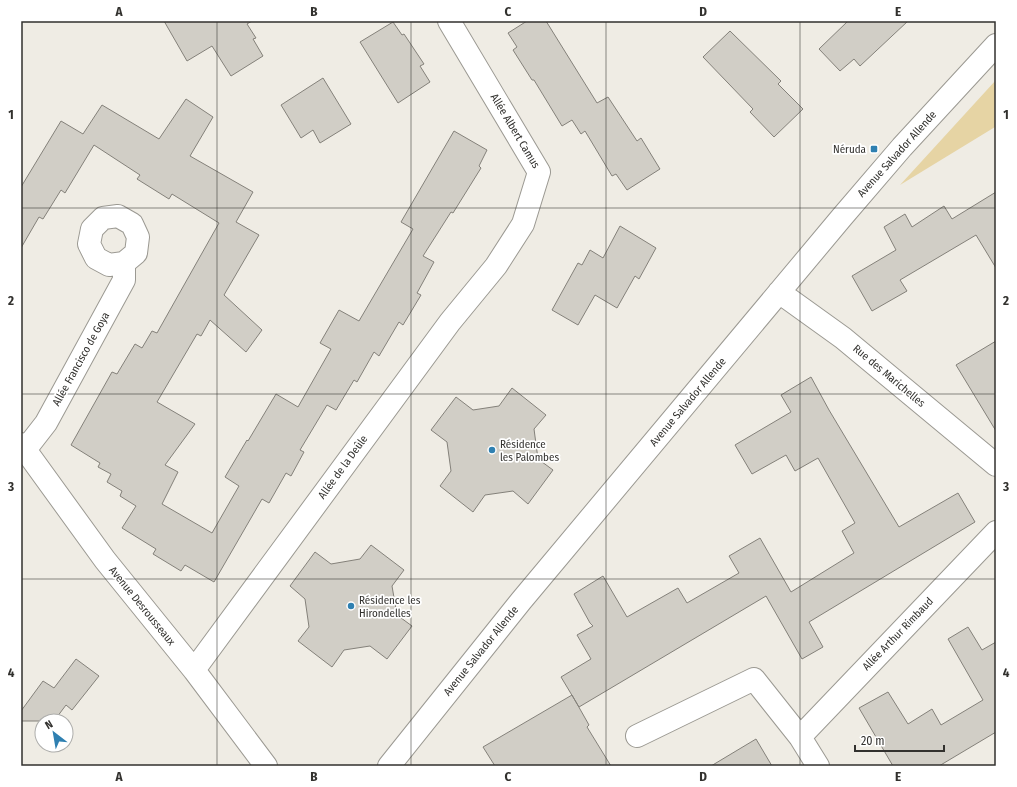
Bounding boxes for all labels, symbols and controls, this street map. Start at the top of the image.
text: A [114,4,123,19]
text: B [310,4,318,19]
text: C [505,4,512,19]
text: D [699,4,707,19]
text: E [895,4,901,19]
street label: Allée Albert Camus [488,91,543,171]
text: 1 [8,107,14,122]
text: 1 [1003,107,1009,122]
street label: Avenue Salvador Allende [855,108,939,200]
place label: Néruda [833,143,866,156]
marker: Néruda [869,144,879,154]
text: 2 [7,293,14,308]
text: 2 [1002,293,1009,308]
street label: Allée Francisco de Goya [50,310,112,408]
street label: Rue des Marichelles [850,342,928,410]
street label: Avenue Salvador Allende [647,355,729,449]
street label: Allée de la Deûle [316,433,370,501]
place label: Résidence les Palombes [500,438,559,464]
marker: Résidence les Palombes [487,445,497,455]
text: 3 [7,479,14,494]
text: 3 [1002,479,1009,494]
street label: Avenue Desrousseaux [106,564,178,648]
place label: Résidence les Hirondelles [359,594,421,620]
street label: Allée Arthur Rimbaud [860,595,936,673]
marker: Résidence les Hirondelles [346,601,356,611]
street label: Avenue Salvador Allende [441,604,521,698]
text: 4 [8,665,15,680]
text: 4 [1003,665,1010,680]
north arrow [34,713,74,753]
text: N [43,718,55,732]
scale bar [855,727,944,753]
text: 20 m [861,734,885,748]
text: A [114,769,123,784]
text: B [310,769,318,784]
text: C [505,769,512,784]
text: D [699,769,707,784]
text: E [895,769,901,784]

